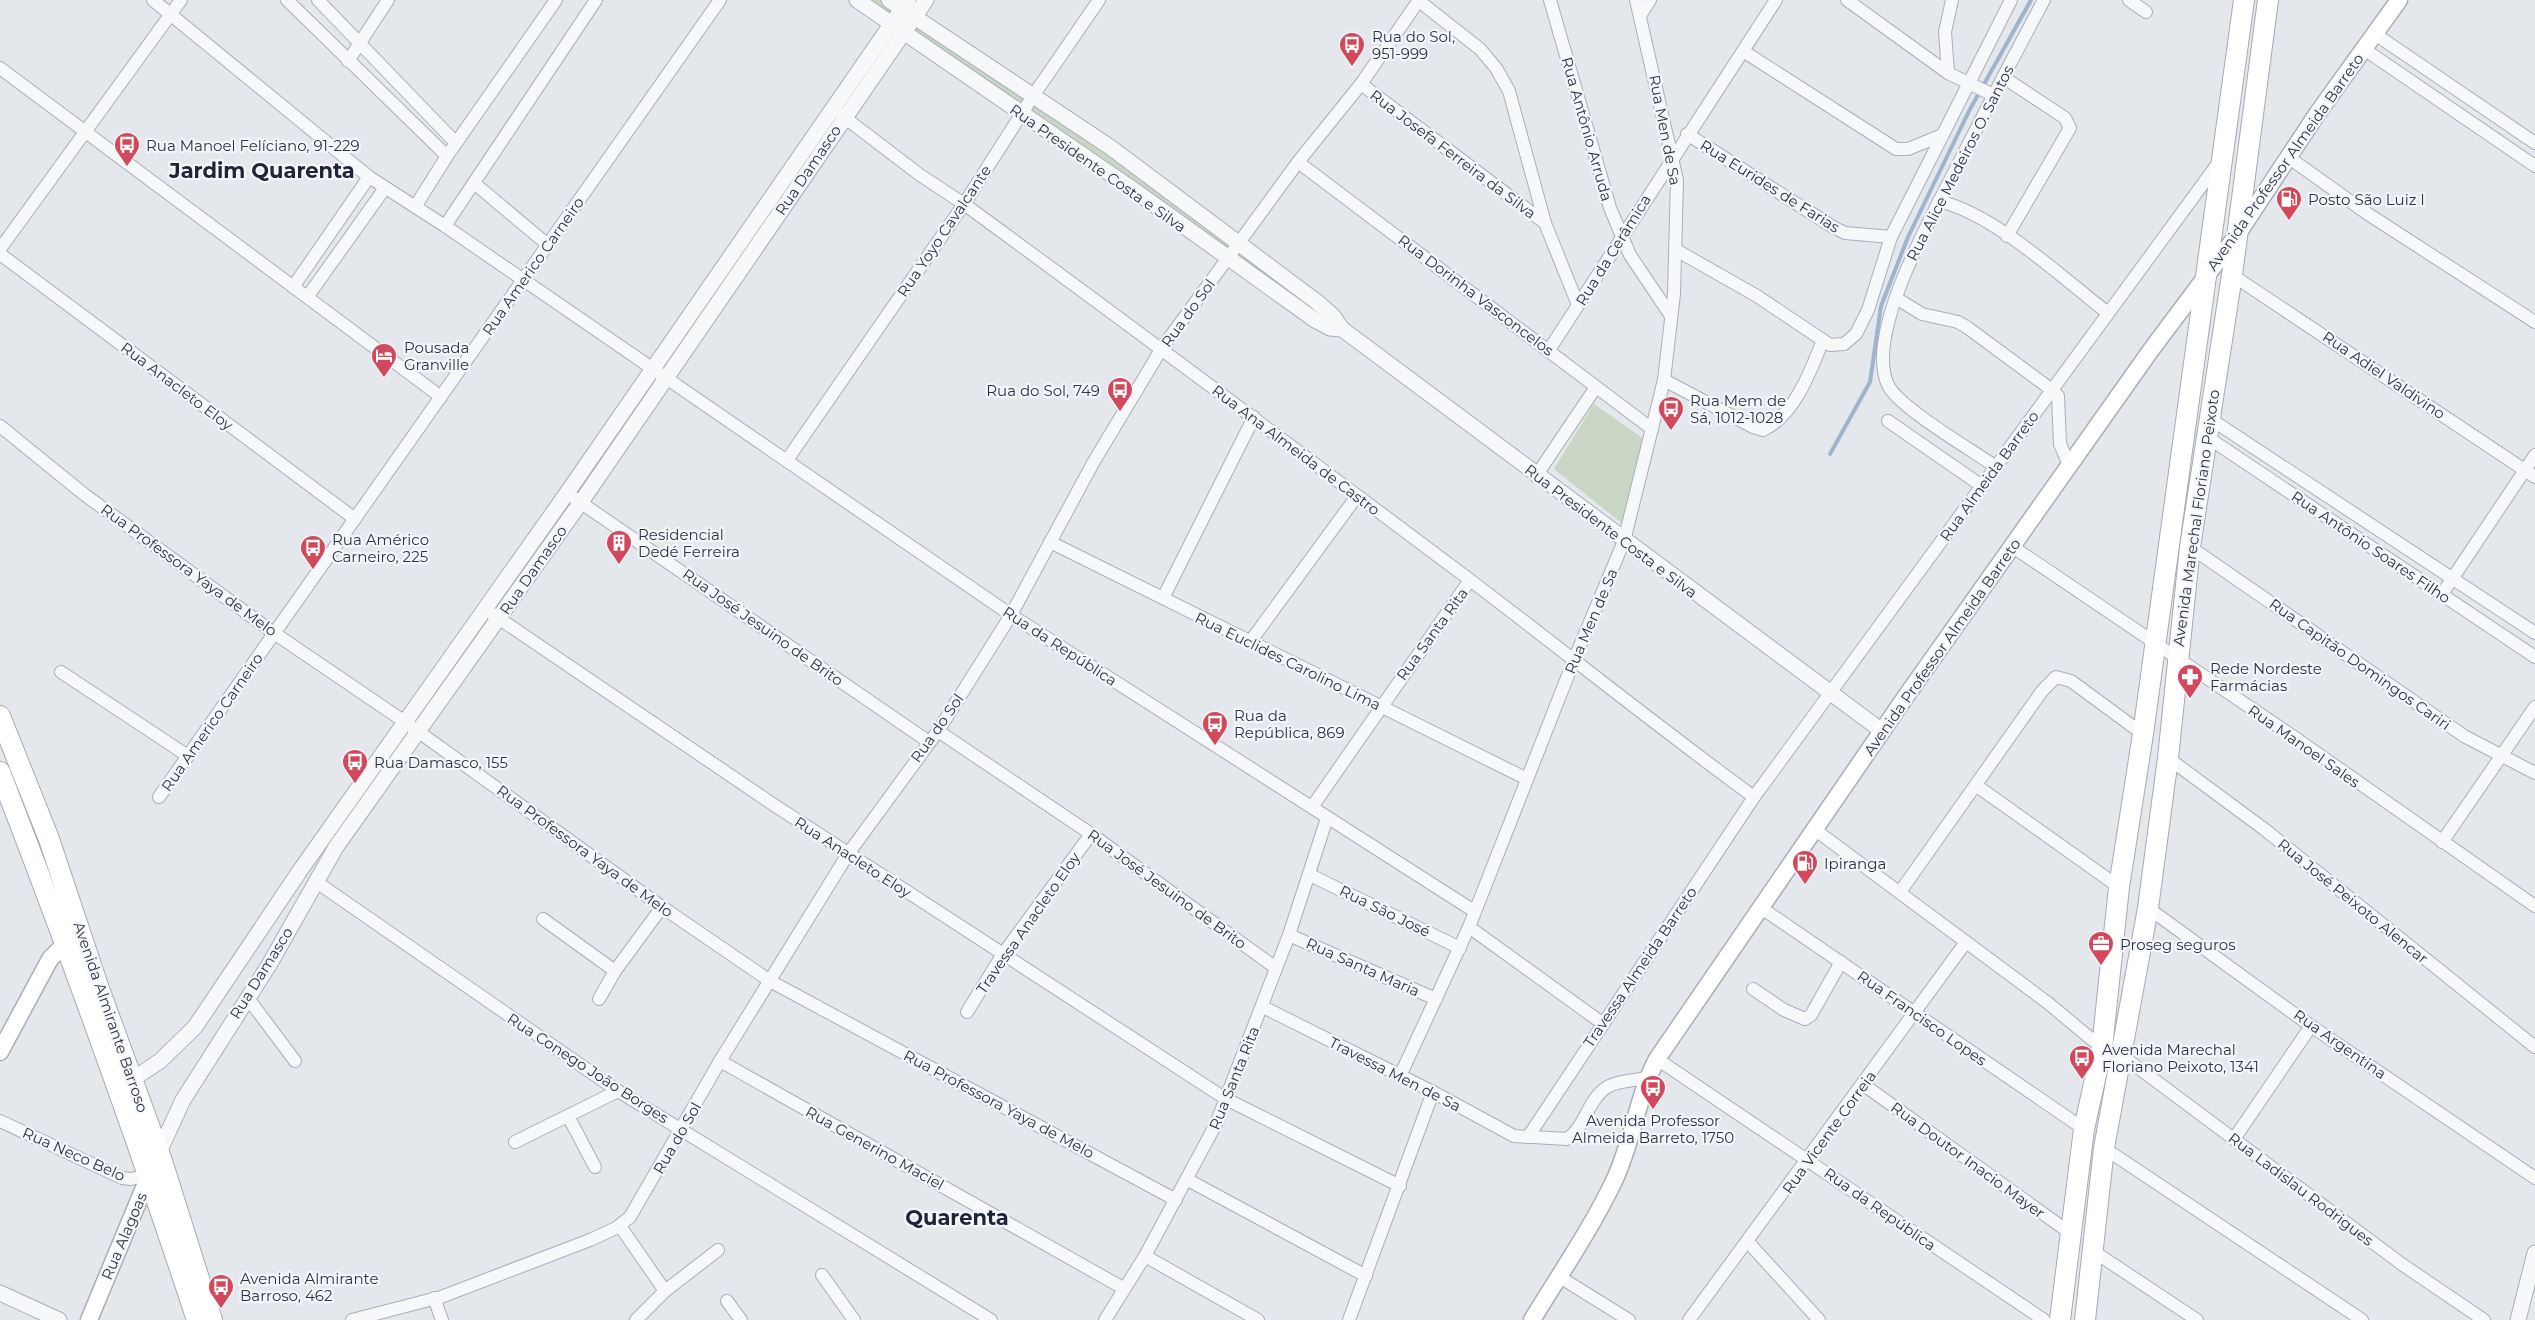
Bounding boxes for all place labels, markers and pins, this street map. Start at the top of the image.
place label: Rua do Sol, 951-999 [1372,27,1455,63]
bus stop icon: Rua do Sol, 951-999 [1337,30,1367,68]
bus stop icon: Rua Manoel Felíciano, 91-229 [112,130,142,168]
place label: Rua Manoel Felíciano, 91-229 [146,136,360,155]
fuel station icon: Posto São Luiz I [2274,184,2304,222]
place label: Posto São Luiz I [2308,190,2425,209]
place label: Pousada Granville [404,338,469,374]
hotel icon: Pousada Granville [369,341,399,379]
bus stop icon: Rua do Sol, 749 [1105,375,1135,413]
place label: Rua do Sol, 749 [986,381,1100,400]
place label: Rua Mem de Sá, 1012-1028 [1690,391,1786,427]
bus stop icon: Rua Mem de Sá, 1012-1028 [1656,394,1686,432]
place label: Residencial Dedé Ferreira [638,525,740,561]
building icon: Residencial Dedé Ferreira [604,528,634,566]
place label: Rua Américo Carneiro, 225 [332,530,429,566]
bus stop icon: Rua Américo Carneiro, 225 [298,533,328,571]
place label: Rede Nordeste Farmácias [2210,659,2322,695]
pharmacy icon: Rede Nordeste Farmácias [2175,662,2205,700]
place label: Rua da República, 869 [1234,706,1345,742]
bus stop icon: Rua da República, 869 [1200,709,1230,747]
bus stop icon: Rua Damasco, 155 [340,747,370,785]
place label: Rua Damasco, 155 [374,753,508,772]
fuel station icon: Ipiranga [1790,848,1820,886]
place label: Ipiranga [1824,854,1886,873]
office icon: Proseg seguros [2086,929,2116,967]
place label: Proseg seguros [2120,935,2236,954]
place label: Avenida Marechal Floriano Peixoto, 1341 [2102,1040,2259,1076]
bus stop icon: Avenida Marechal Floriano Peixoto, 1341 [2067,1043,2097,1081]
bus stop icon: Avenida Professor Almeida Barreto, 1750 [1638,1073,1668,1111]
place label: Avenida Professor Almeida Barreto, 1750 [1572,1111,1734,1147]
place label: Avenida Almirante Barroso, 462 [240,1269,378,1305]
bus stop icon: Avenida Almirante Barroso, 462 [206,1272,236,1310]

